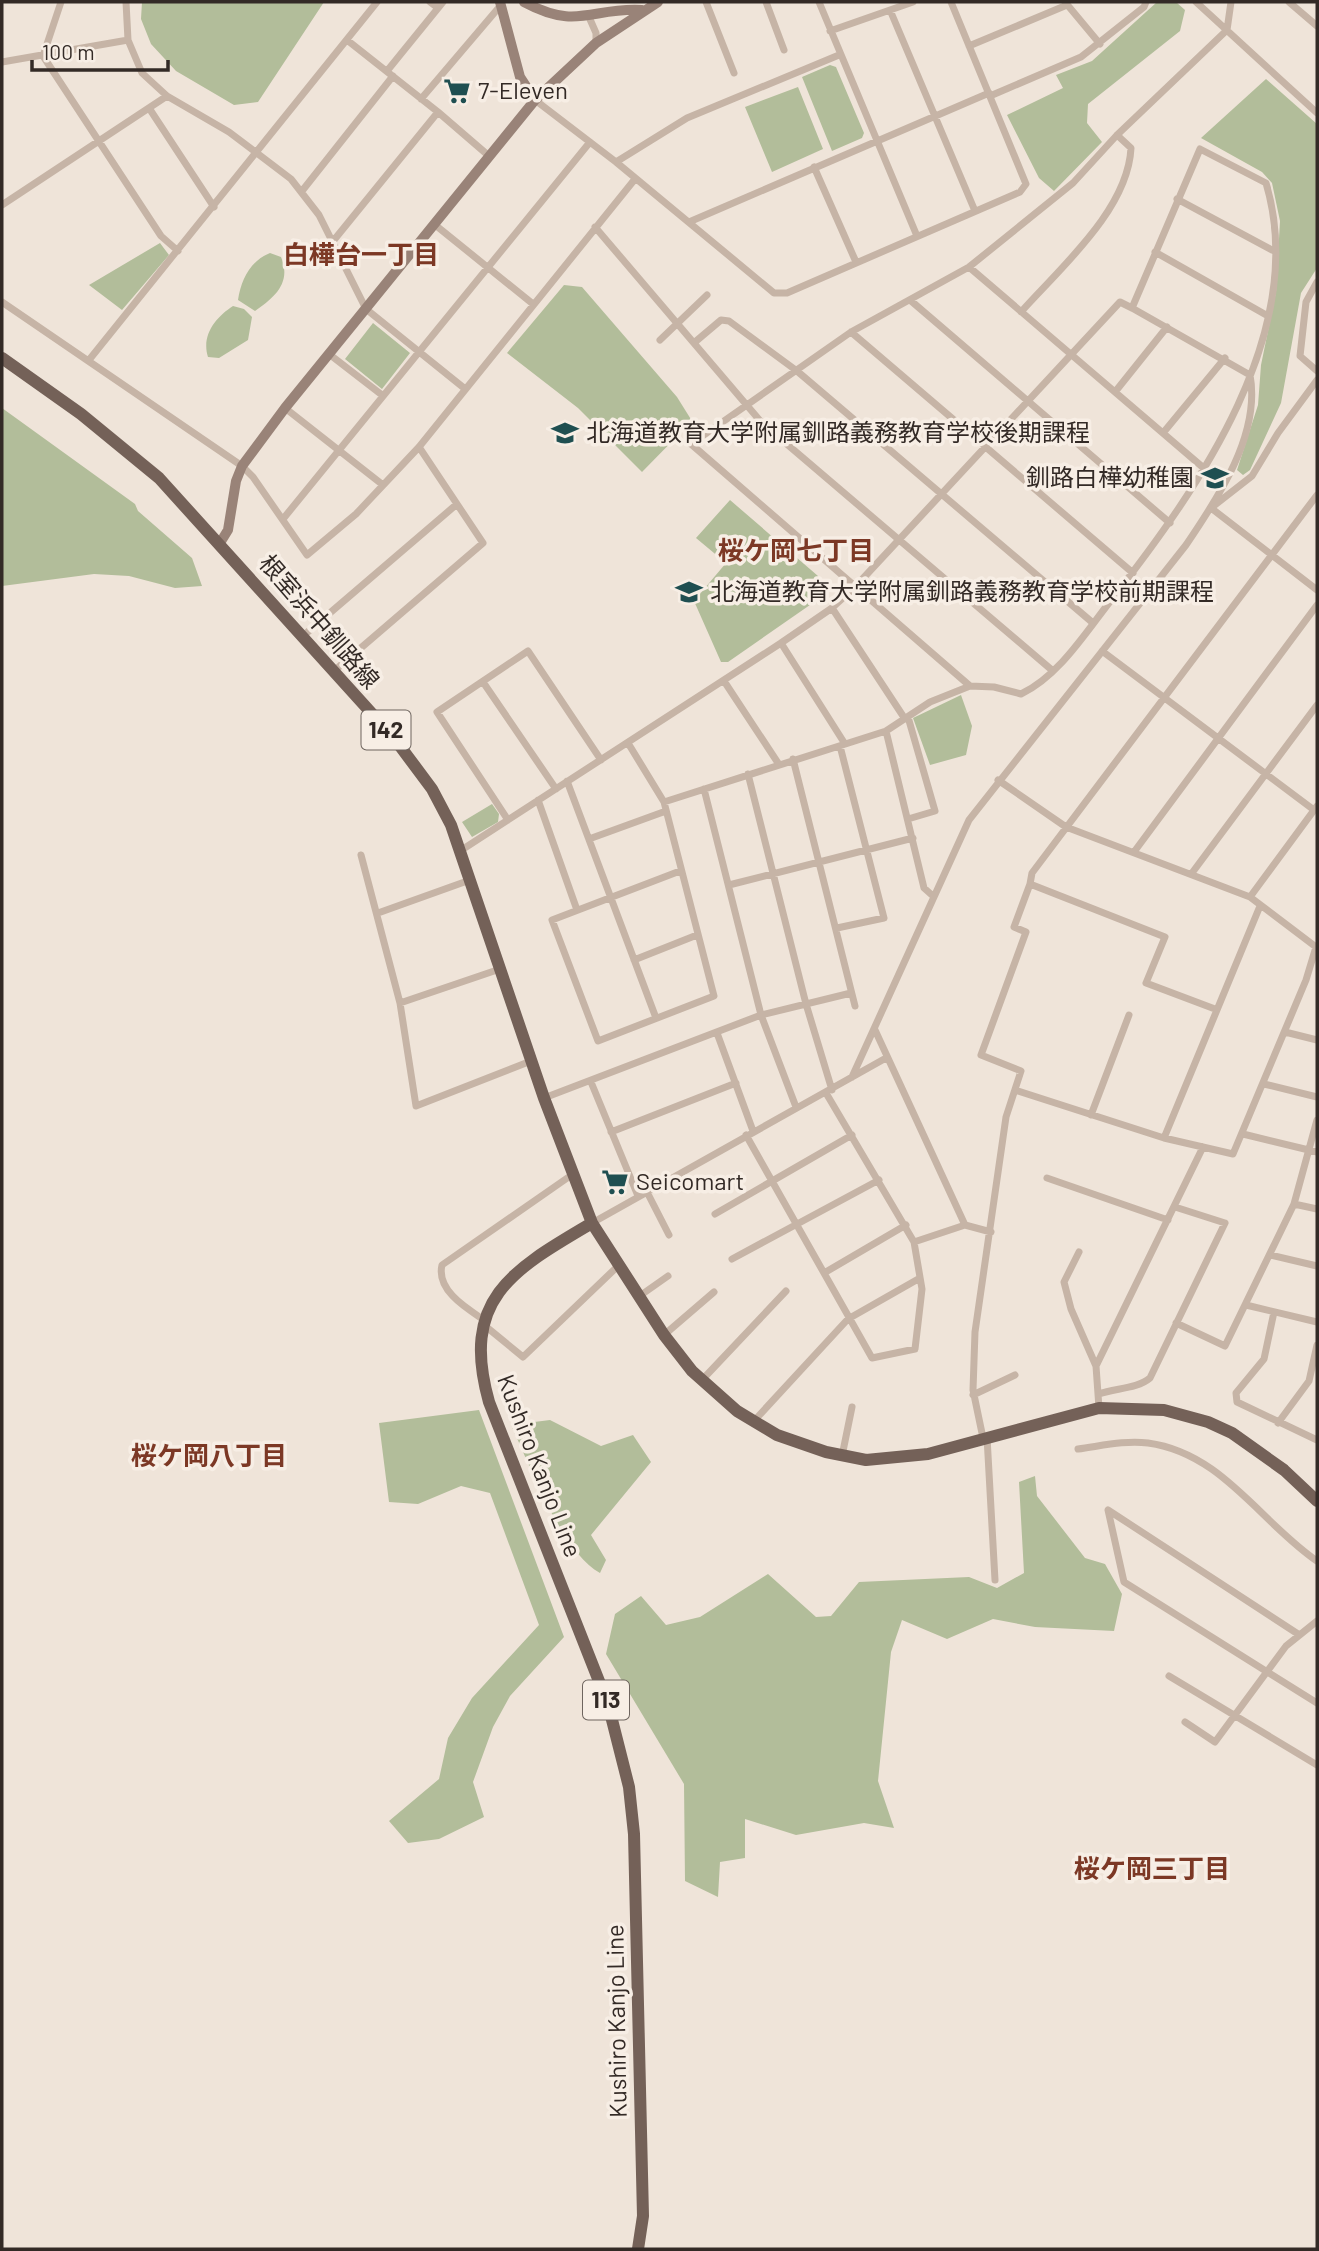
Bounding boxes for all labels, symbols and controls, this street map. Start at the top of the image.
scale bar [32,28,168,72]
text: 100 m [42,39,95,64]
place label: 7-Eleven [478,75,568,104]
supermarket icon: 7-Eleven [442,76,472,106]
district label: 白樺台一丁目 [283,238,439,269]
place label: 北海道教育大学附属釧路義務教育学校後期課程 [586,417,1090,446]
school or university icon: 北海道教育大学附属釧路義務教育学校後期課程 [550,418,580,448]
place label: 釧路白樺幼稚園 [1026,462,1194,491]
school or university icon: 釧路白樺幼稚園 [1200,463,1230,493]
district label: 桜ケ岡七丁目 [718,534,874,565]
street label: 根室浜中釧路線 [254,548,386,694]
place label: 北海道教育大学附属釧路義務教育学校前期課程 [710,576,1214,605]
school or university icon: 北海道教育大学附属釧路義務教育学校前期課程 [674,577,704,607]
road number: 142 [362,710,410,750]
place label: Seicomart [636,1166,744,1195]
supermarket icon: Seicomart [600,1167,630,1197]
street label: Kushiro Kanjo Line [492,1370,589,1561]
district label: 桜ケ岡八丁目 [131,1439,287,1470]
road number: 113 [583,1680,629,1720]
district label: 桜ケ岡三丁目 [1074,1852,1230,1883]
street label: Kushiro Kanjo Line [599,1924,632,2118]

